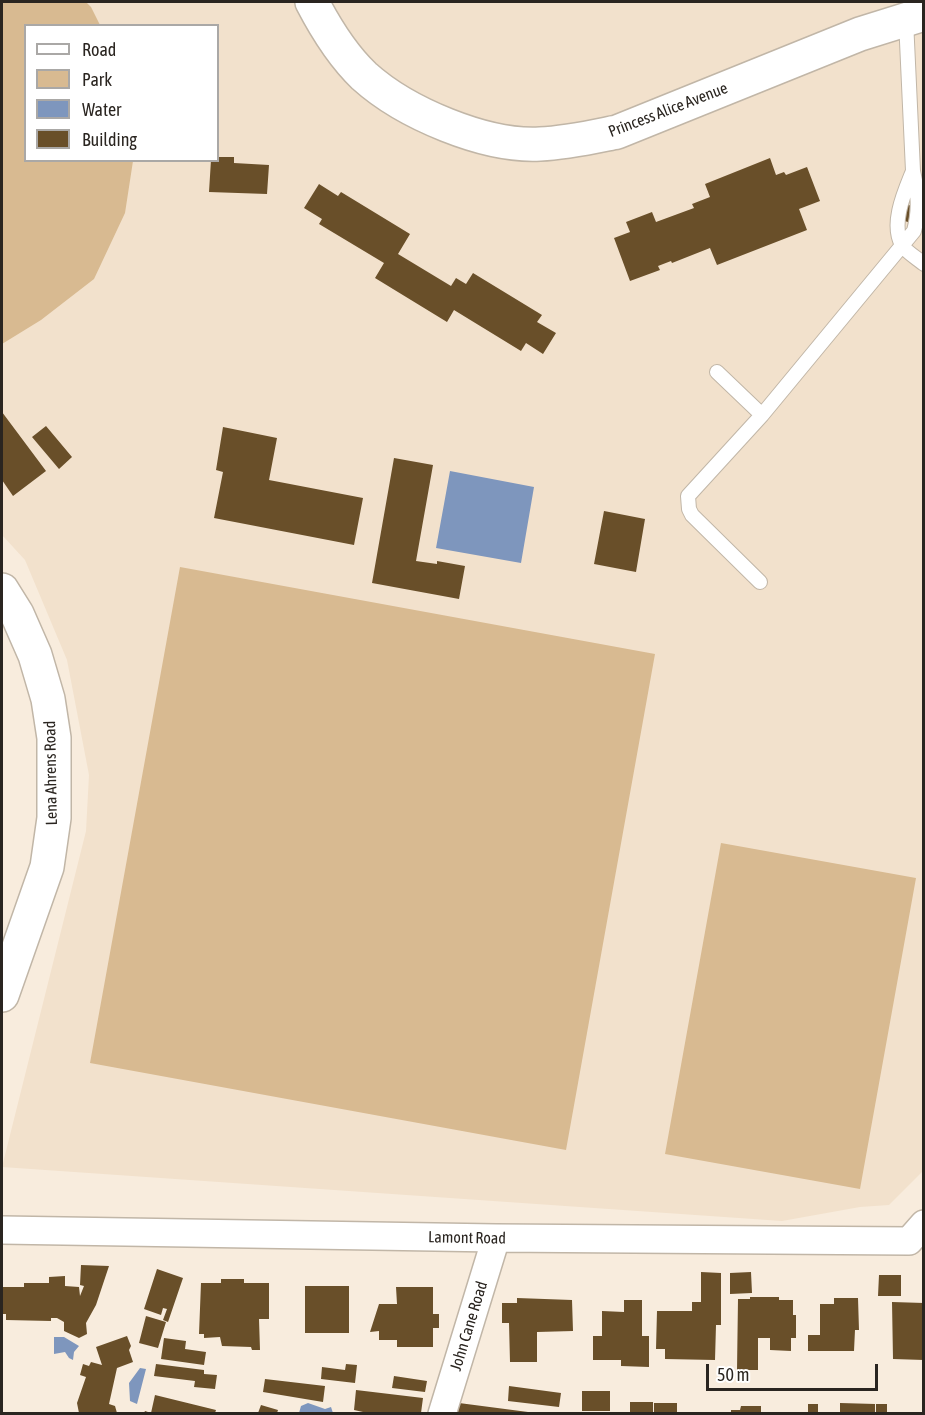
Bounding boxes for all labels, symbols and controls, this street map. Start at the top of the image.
legend [24,24,219,162]
text: Road [82,39,116,60]
text: Park [82,69,112,90]
street label: Princess Alice Avenue [606,78,730,142]
text: Water [82,99,121,120]
text: Building [82,129,137,150]
street label: Lena Ahrens Road [40,721,62,825]
street label: Lamont Road [428,1228,506,1248]
street label: John Cane Road [446,1279,492,1373]
scale bar [709,1352,882,1390]
text: 50 m [717,1364,749,1385]

